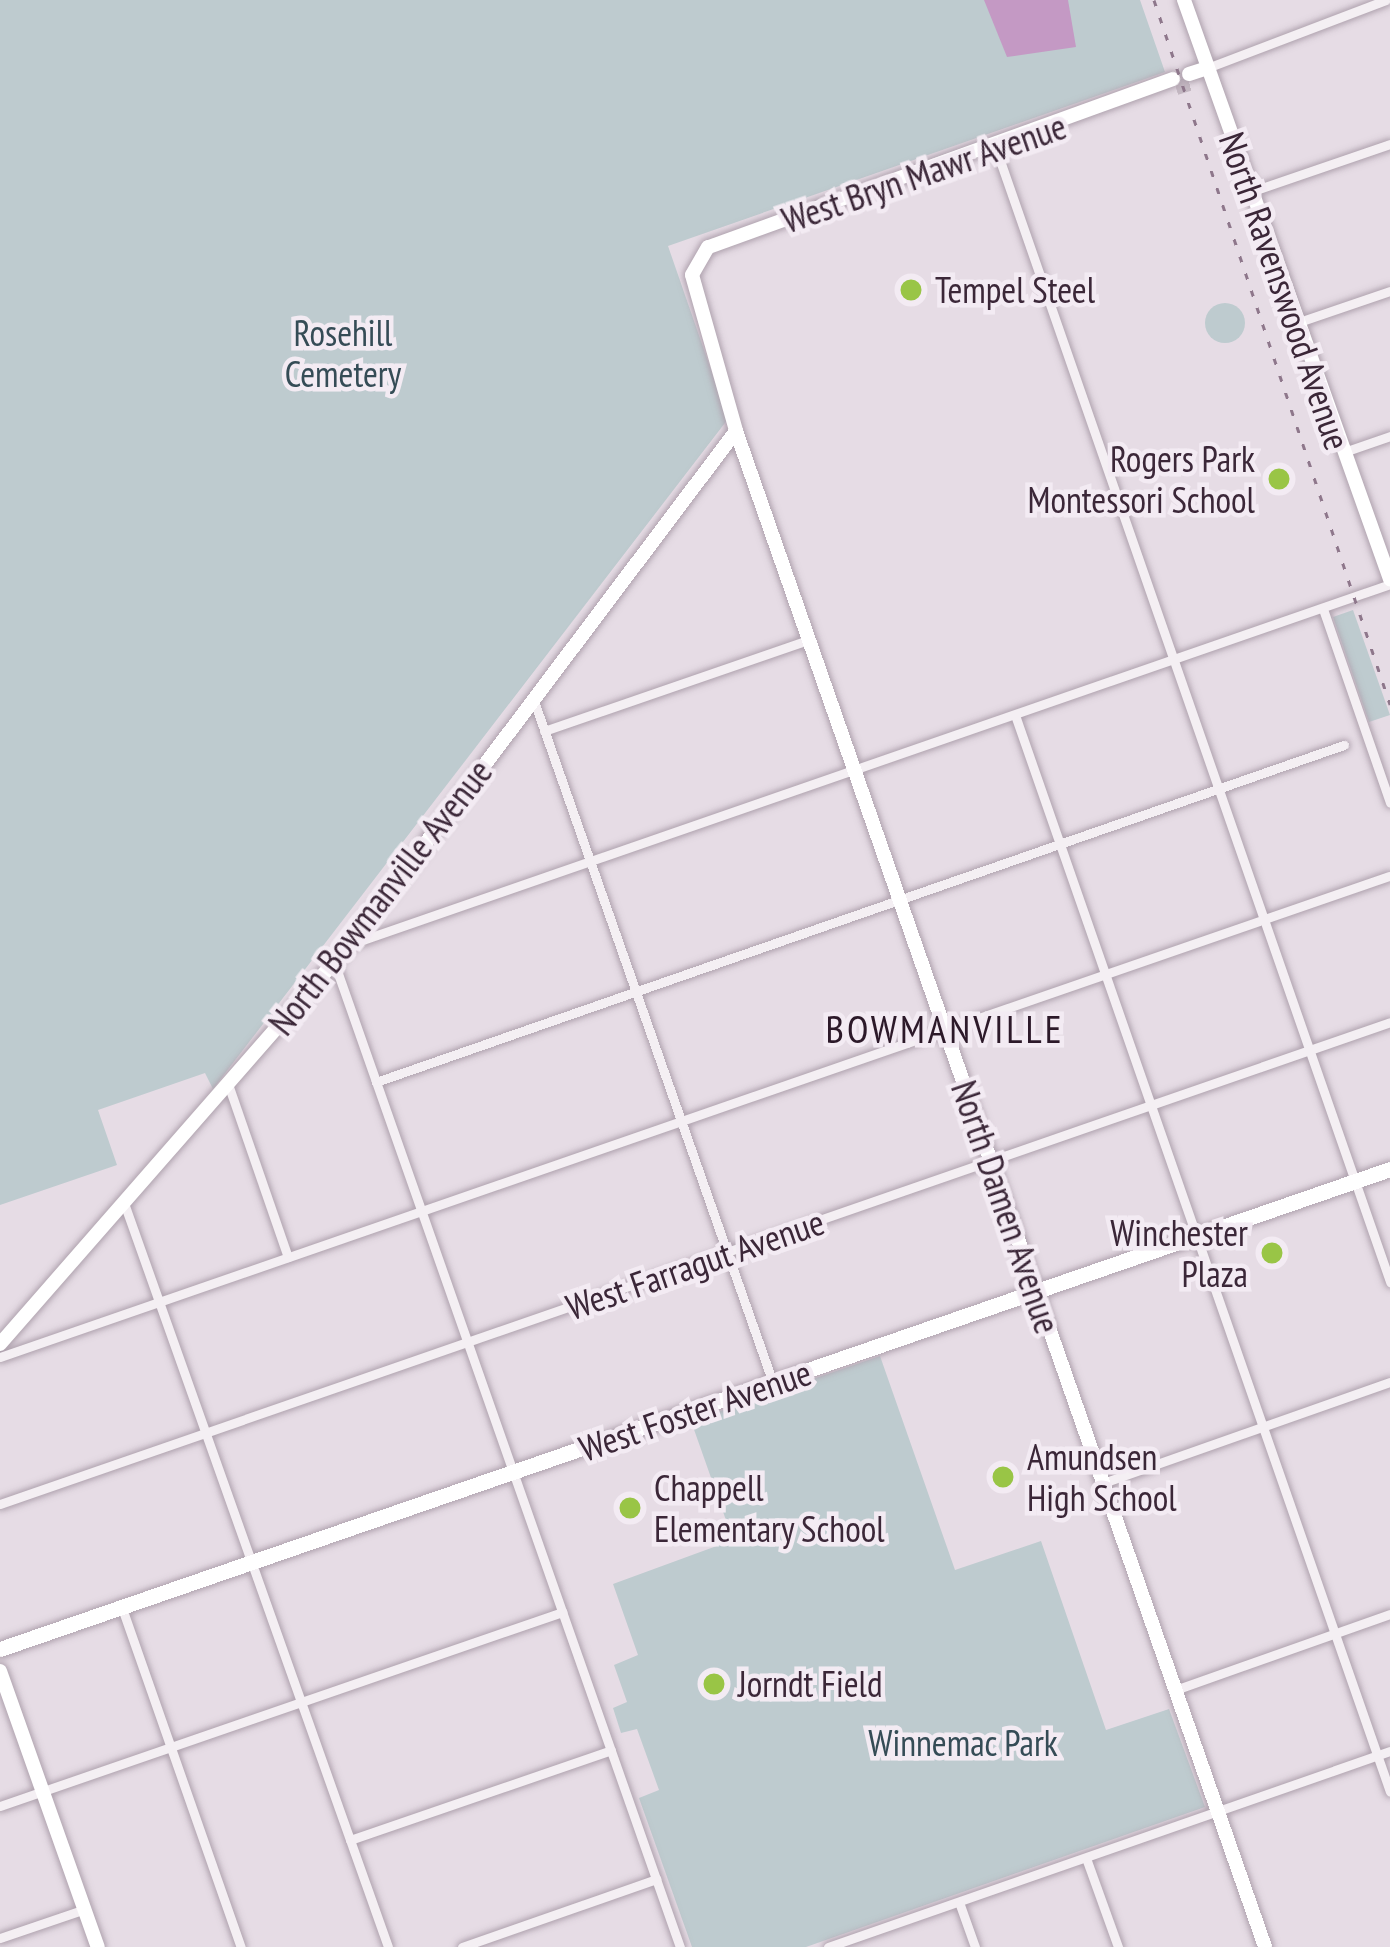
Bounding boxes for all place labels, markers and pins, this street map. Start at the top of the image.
place label: Tempel Steel [935,268,1095,312]
marker: Tempel Steel [898,277,924,303]
place label: Rogers Park Montessori School [1027,436,1255,521]
marker: Rogers Park Montessori School [1266,466,1292,492]
place label: Winchester Plaza [1110,1210,1248,1295]
marker: Winchester Plaza [1259,1240,1285,1266]
place label: Amundsen High School [1027,1434,1177,1519]
marker: Amundsen High School [990,1464,1016,1490]
place label: Chappell Elementary School [654,1465,886,1550]
marker: Chappell Elementary School [617,1495,643,1521]
place label: Jorndt Field [738,1662,883,1706]
marker: Jorndt Field [701,1671,727,1697]

